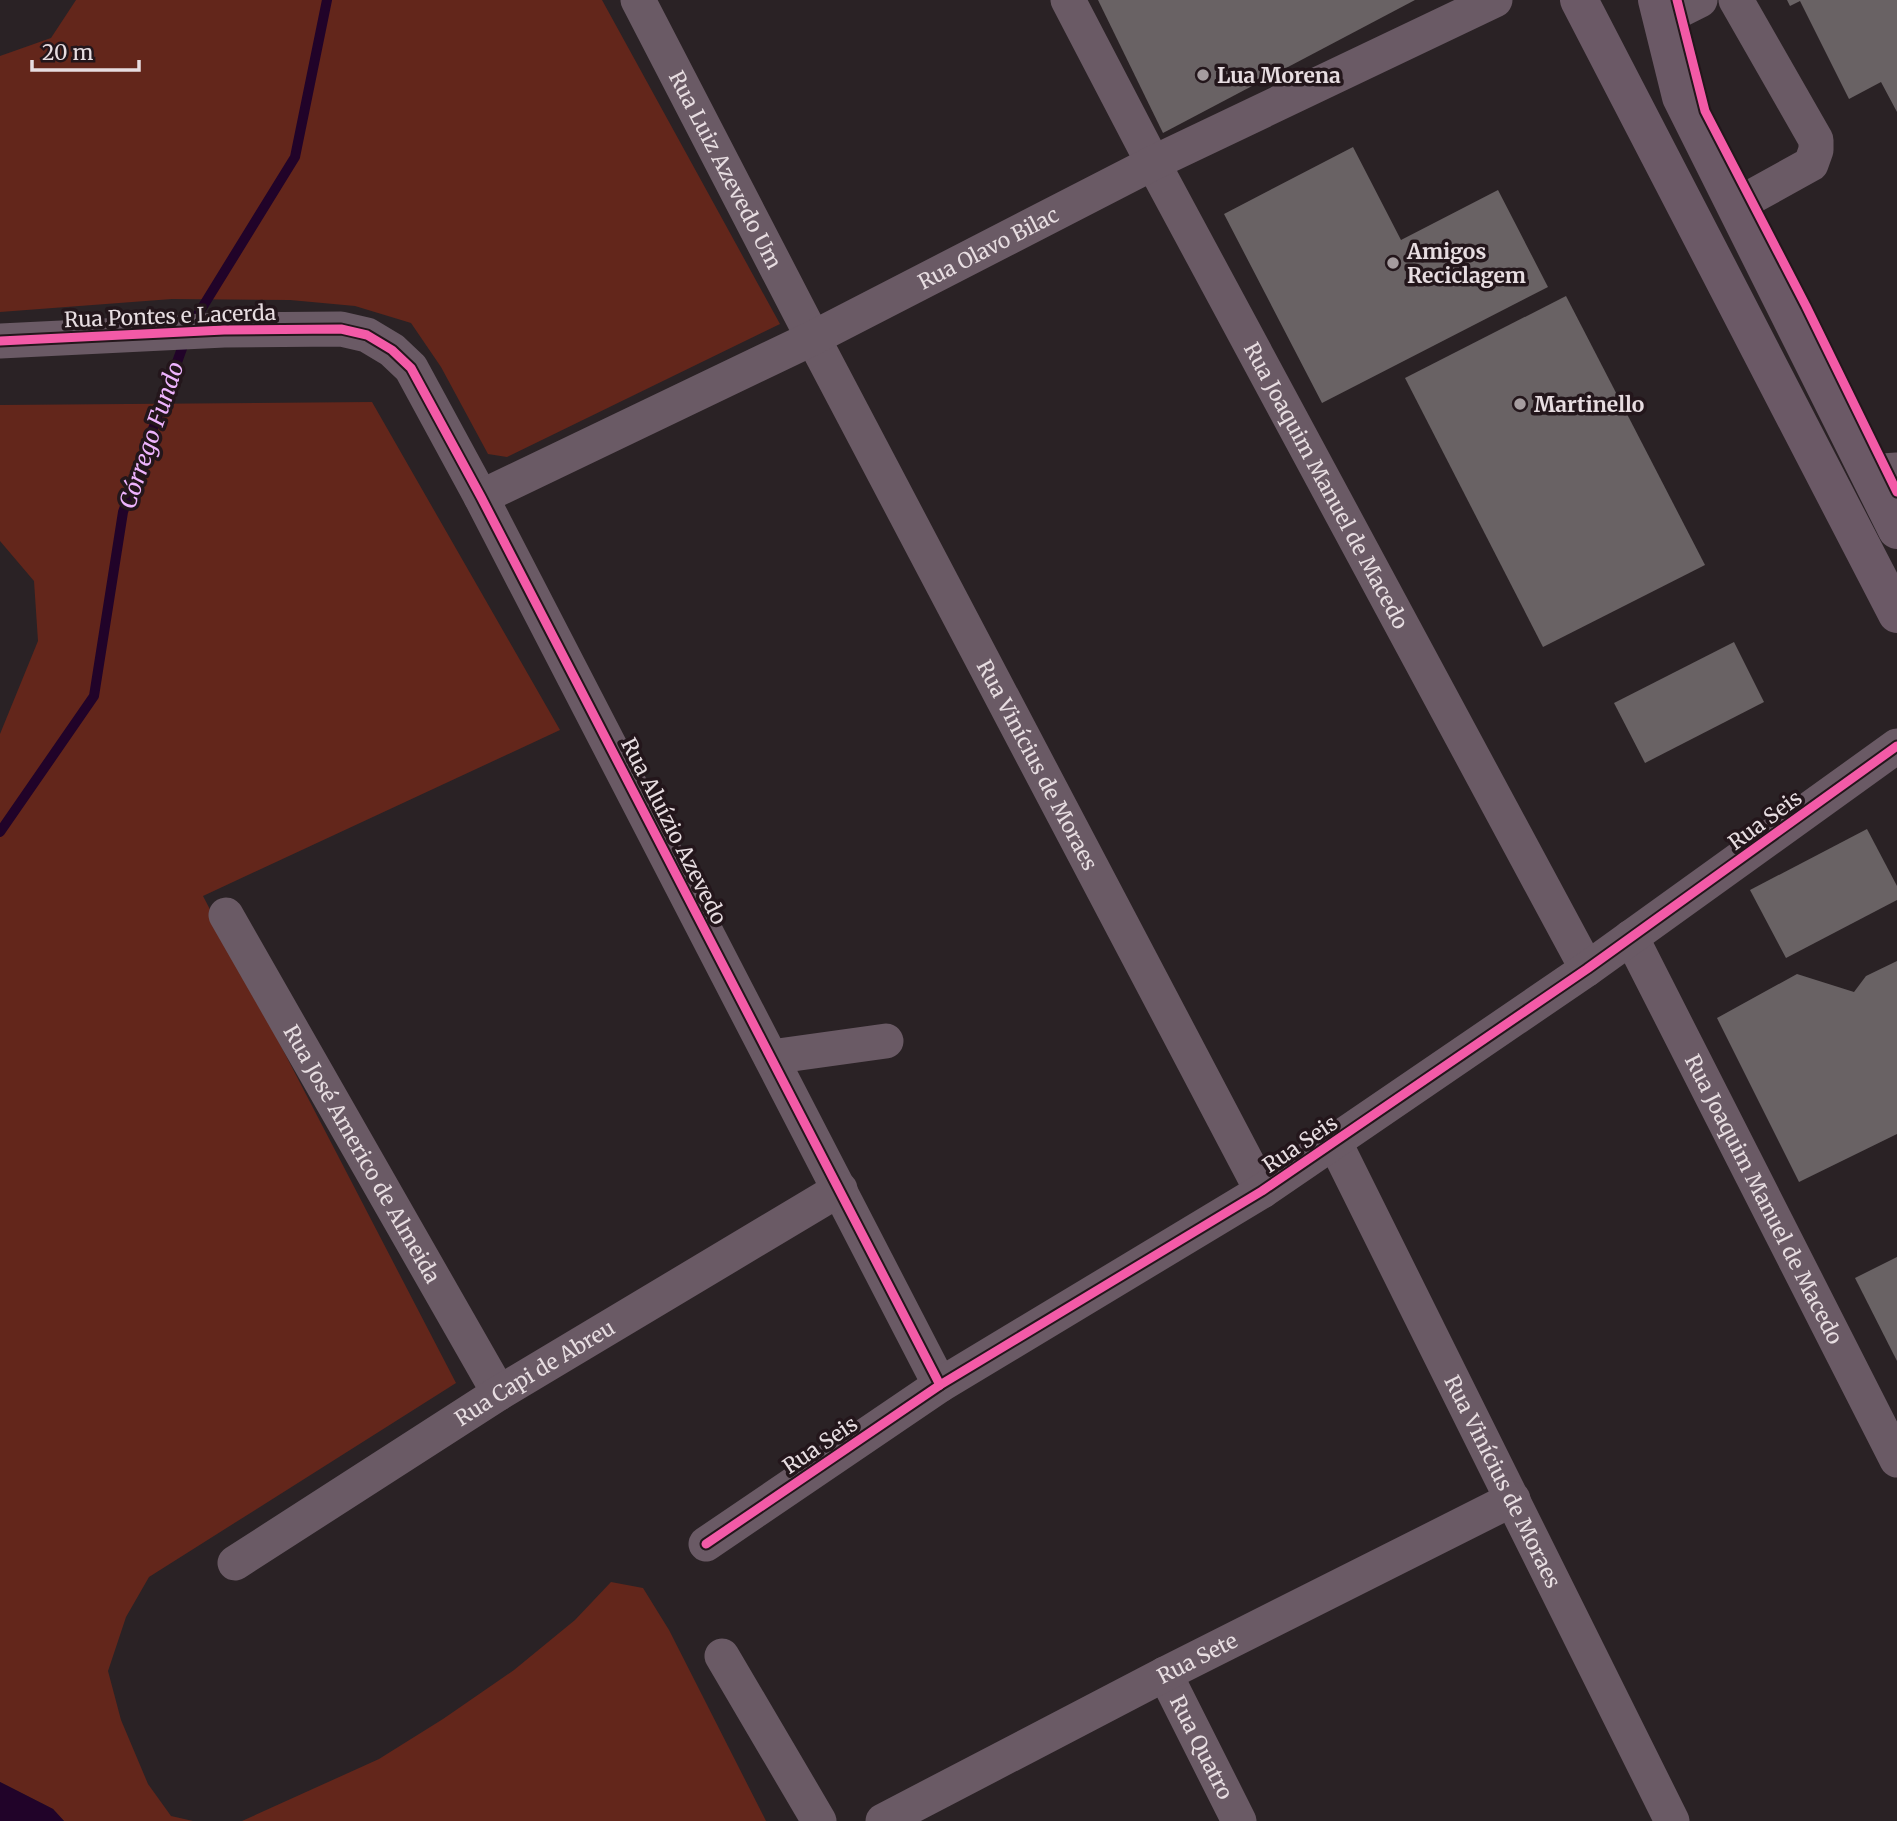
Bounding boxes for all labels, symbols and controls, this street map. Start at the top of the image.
scale bar [32,28,138,72]
text: 20 m [42,39,94,66]
place label: Lua Morena [1217,62,1341,89]
street label: Rua Luiz Azevedo Um [663,66,788,273]
marker: Lua Morena [1195,67,1211,83]
street label: Rua Olavo Bilac [913,201,1063,295]
place label: Amigos Reciclagem [1406,238,1526,289]
marker: Amigos Reciclagem [1385,255,1401,271]
street label: Rua Pontes e Lacerda [64,299,276,333]
street label: Rua Joaquim Manuel de Macedo [1238,337,1415,633]
water label: Córrego Fundo [112,358,190,512]
place label: Martinello [1534,391,1644,418]
marker: Martinello [1512,396,1528,412]
street label: Rua Vinícius de Moraes [971,655,1104,875]
street label: Rua Aluízio Azevedo [615,733,733,929]
street label: Rua Seis [1723,784,1807,856]
street label: Rua José Americo de Almeida [278,1020,447,1288]
street label: Rua Joaquim Manuel de Macedo [1679,1050,1849,1349]
street label: Rua Seis [1257,1109,1343,1179]
street label: Rua Capi de Abreu [449,1314,619,1432]
street label: Rua Vinícius de Moraes [1439,1370,1567,1592]
street label: Rua Seis [777,1410,863,1480]
street label: Rua Sete [1152,1626,1242,1689]
street label: Rua Quatro [1164,1691,1239,1804]

